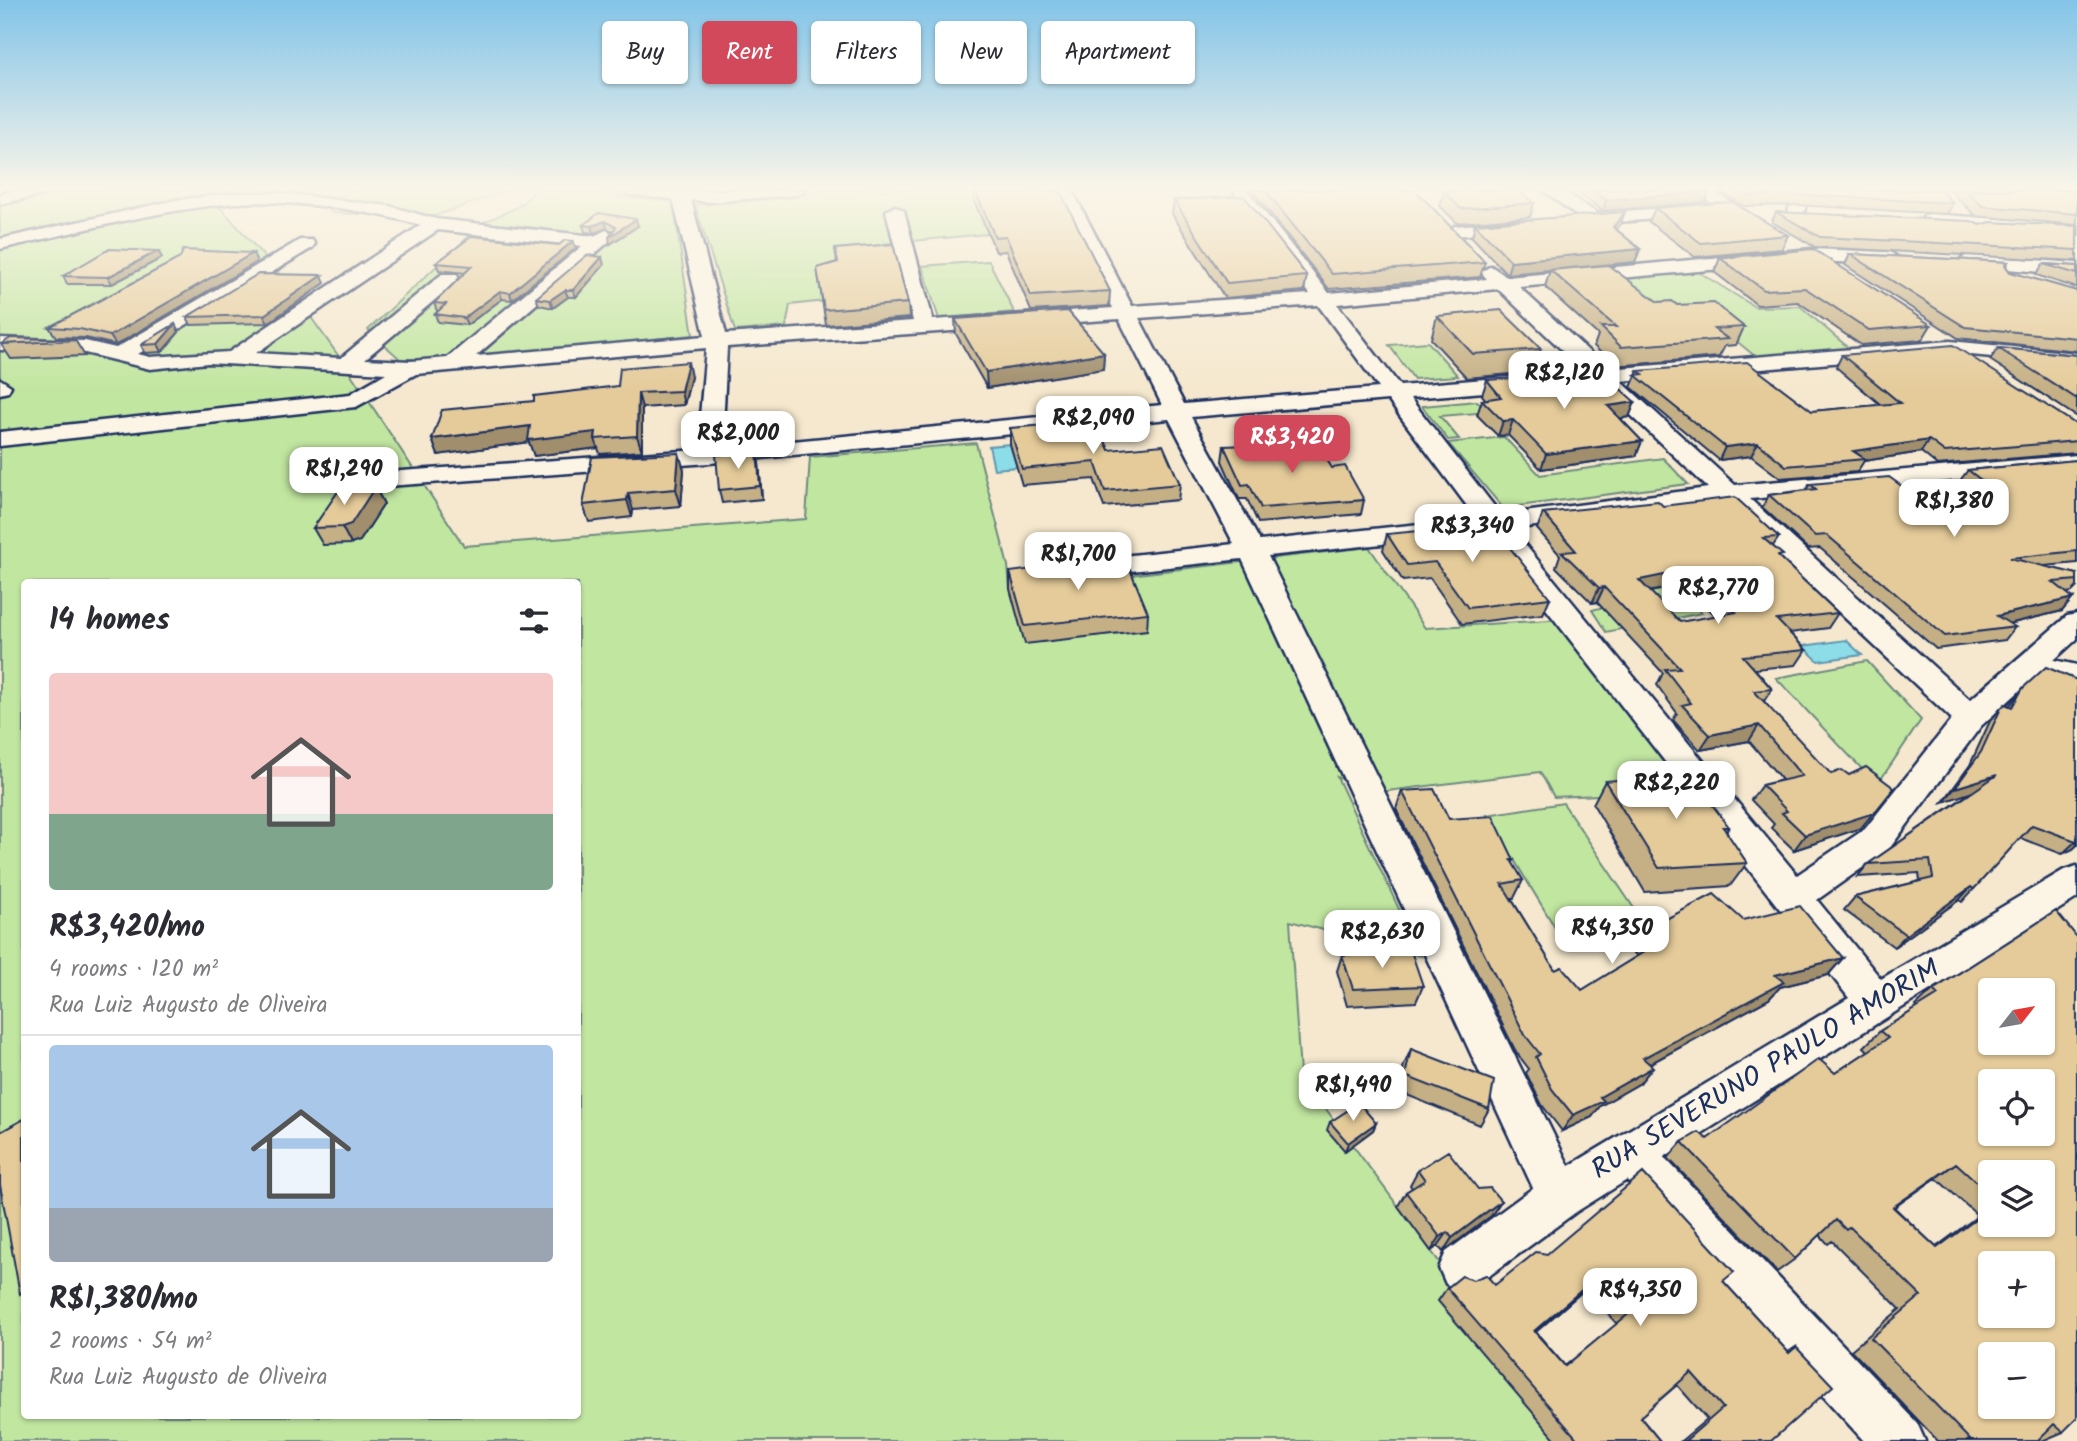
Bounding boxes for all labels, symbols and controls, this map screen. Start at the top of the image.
chip: Buy [602,21,688,84]
chip: Rent [702,21,797,84]
chip: Filters [811,21,921,84]
chip: New [935,21,1027,84]
chip: Apartment [1041,21,1195,84]
pin: R$2,120 [1499,352,1629,411]
text: R$2,120 [1524,356,1604,392]
pin: R$2,090 [1028,396,1158,456]
text: R$2,090 [1052,401,1134,437]
pin: R$2,000 [673,412,803,471]
text: R$2,000 [697,416,779,452]
pin: R$3,420 [1227,416,1357,475]
text: R$3,420 [1250,420,1334,456]
pin: R$1,290 [279,448,409,507]
text: R$1,290 [305,452,383,488]
pin: R$1,380 [1889,480,2019,539]
text: R$1,380 [1915,484,1993,520]
pin: R$3,340 [1407,504,1537,564]
text: R$3,340 [1431,509,1513,545]
pin: R$1,700 [1013,532,1143,592]
text: R$1,700 [1041,537,1115,573]
pin: R$2,770 [1653,566,1783,626]
text: R$2,770 [1678,571,1758,607]
text: 14 homes [49,597,170,645]
icon: filters [515,602,553,640]
icon: home [238,719,364,845]
pin: R$2,220 [1611,762,1741,821]
text: R$2,220 [1633,766,1719,802]
text: R$3,420/mo [49,904,205,952]
pin: R$4,350 [1547,906,1677,966]
pin: R$2,630 [1317,911,1447,970]
text: R$4,350 [1571,911,1653,947]
text: R$2,630 [1340,915,1424,951]
street label: RUA SEVERUNO PAULO AMORIM [1583,948,1949,1192]
text: 4 rooms · 120 m² [49,952,218,988]
north arrow [1978,978,2054,1055]
map controls [1978,978,2055,1419]
text: Rua Luiz Augusto de Oliveira [49,988,328,1024]
pin: R$1,490 [1288,1064,1418,1123]
text: R$1,490 [1315,1068,1391,1104]
button: locate [1978,1069,2055,1146]
icon: home [238,1091,364,1217]
button: layers [1978,1160,2055,1237]
button: + [1978,1251,2055,1328]
pin: R$4,350 [1575,1268,1705,1328]
text: R$4,350 [1599,1273,1681,1309]
text: R$1,380/mo [49,1276,198,1324]
text: 2 rooms · 54 m² [49,1324,212,1360]
button: − [1978,1342,2055,1419]
text: Rua Luiz Augusto de Oliveira [49,1360,328,1396]

